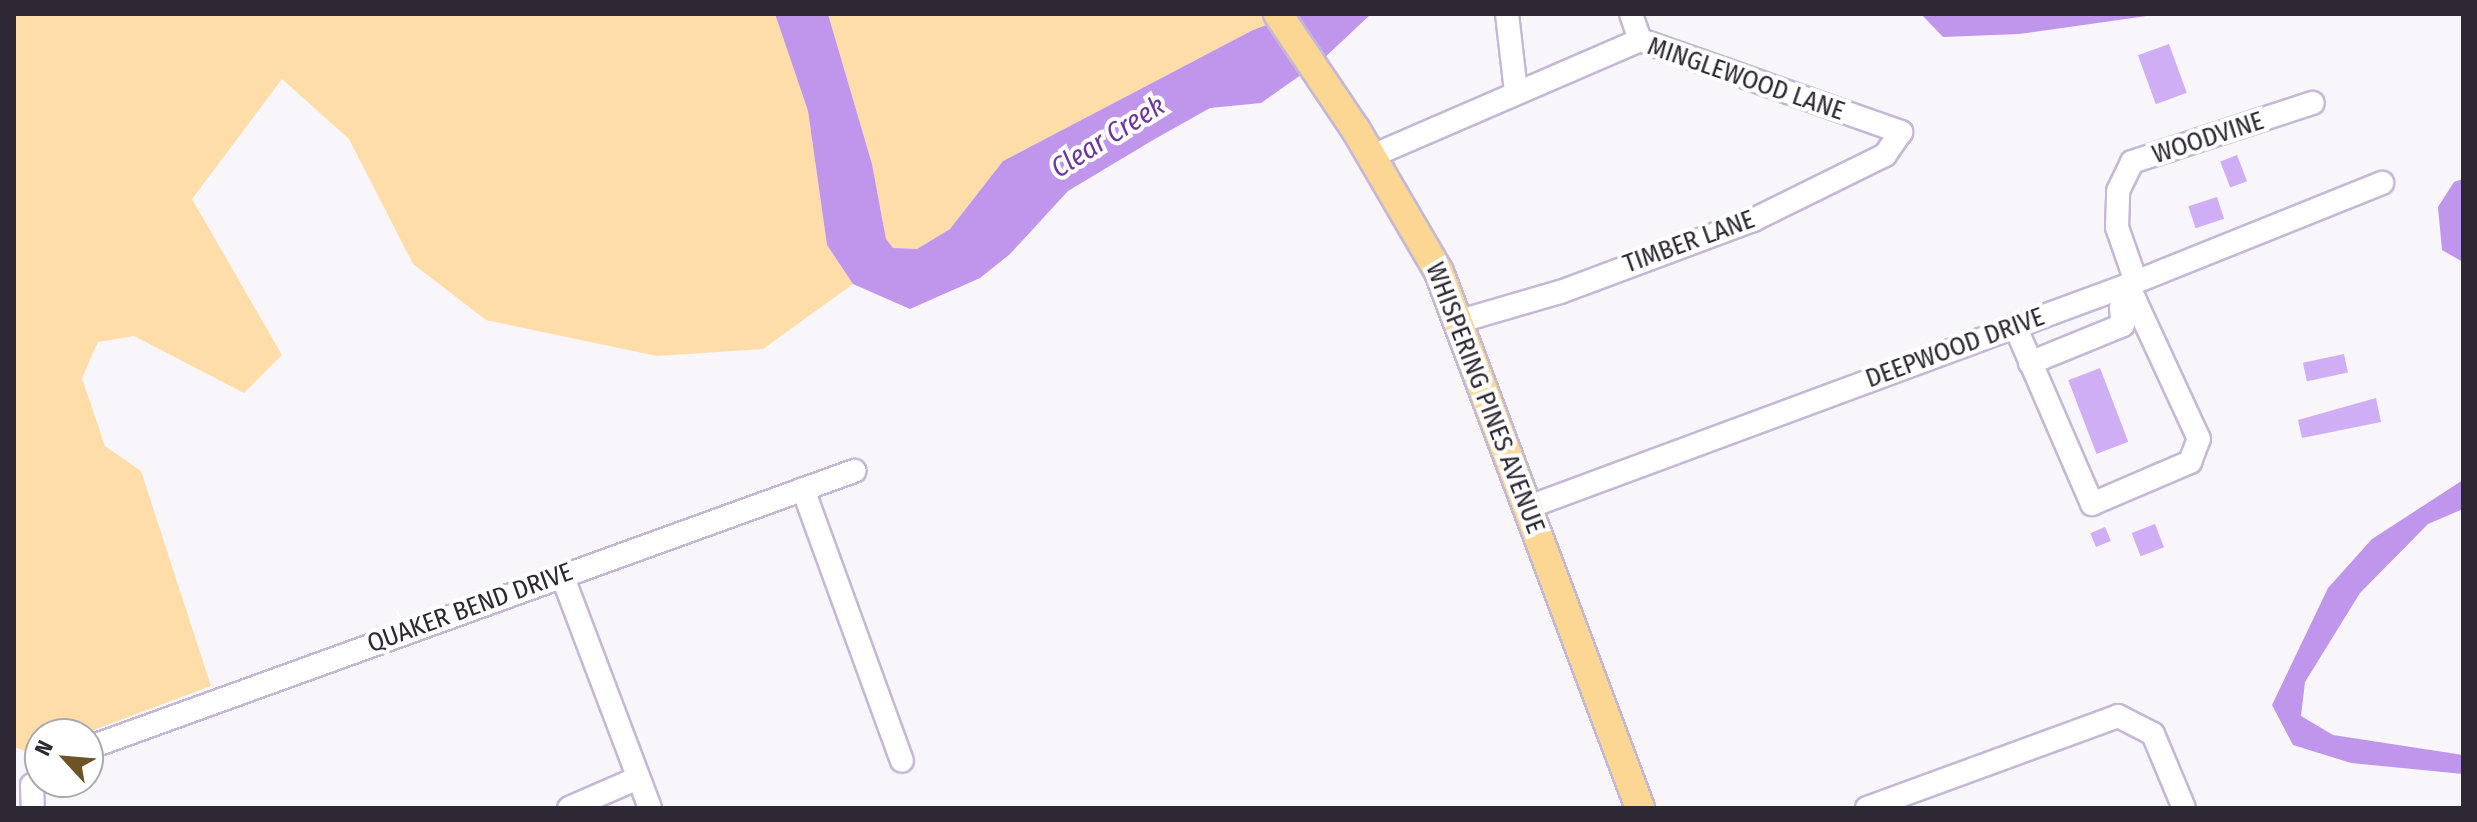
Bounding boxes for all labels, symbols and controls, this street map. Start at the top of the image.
street label: MINGLEWOOD LANE [1643,31,1849,127]
water label: Clear Creek [1045,89,1171,185]
street label: WOODVINE [2148,105,2268,171]
street label: TIMBER LANE [1619,204,1759,280]
street label: WHISPERING PINES AVENUE [1419,258,1551,538]
street label: DEEPWOOD DRIVE [1861,301,2049,395]
street label: QUAKER BEND DRIVE [363,556,577,660]
north arrow [24,718,104,798]
text: N [29,736,59,760]

